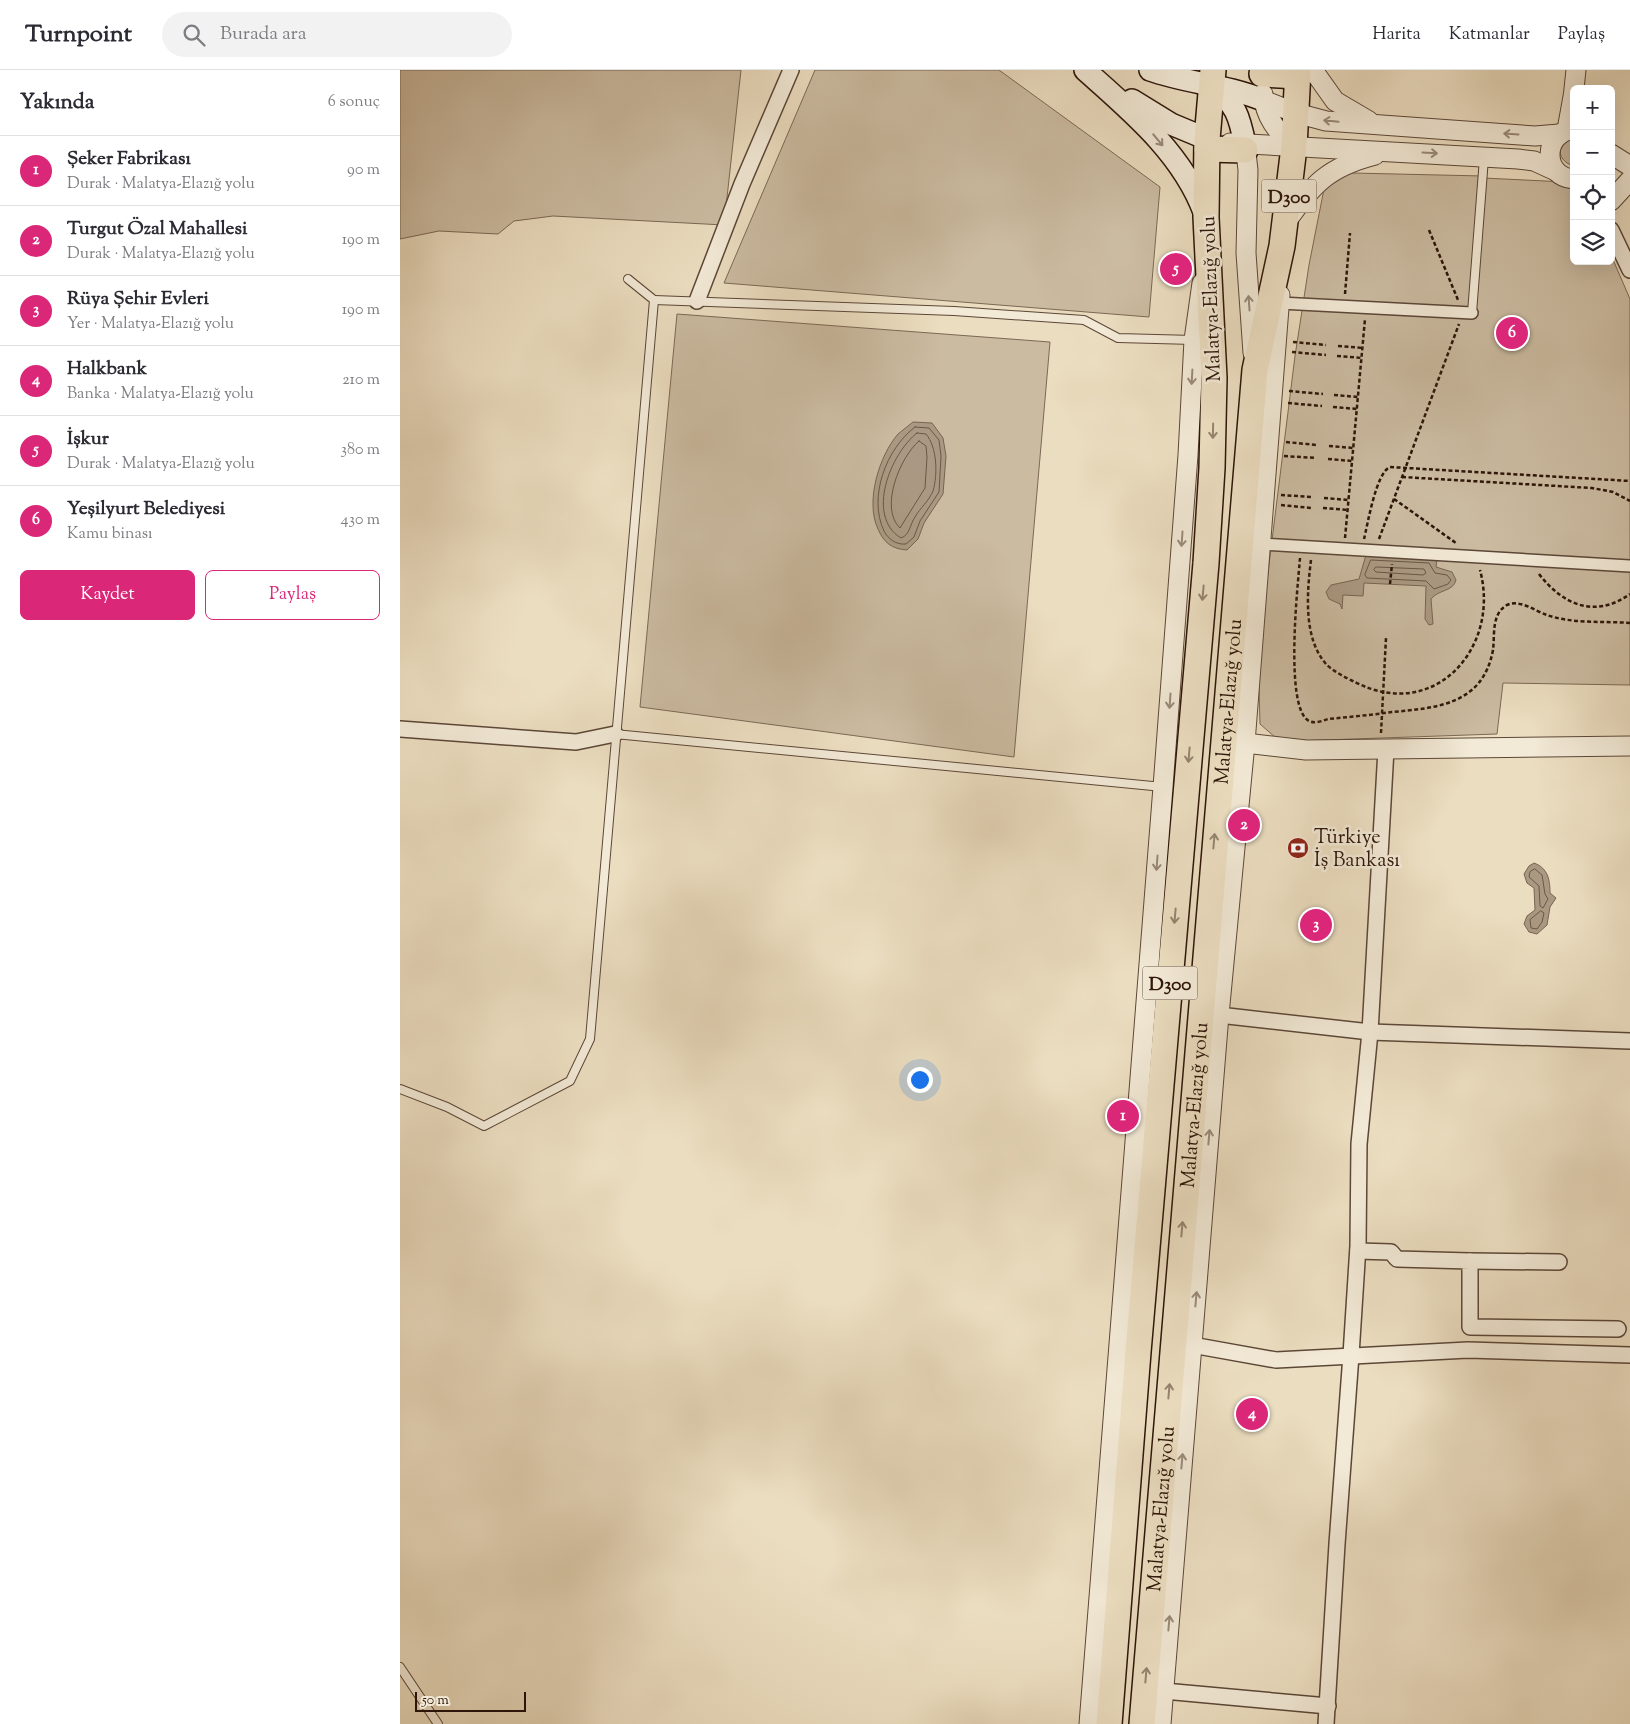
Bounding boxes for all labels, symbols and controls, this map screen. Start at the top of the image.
search box [162,12,512,57]
text: Turnpoint [25,18,132,52]
icon: search [180,21,208,49]
text: Burada ara [220,21,306,48]
text: Harita [1372,22,1421,48]
text: Katmanlar [1449,22,1530,48]
text: Paylaş [1558,22,1605,48]
map controls [1570,85,1615,265]
button: + [1570,85,1615,130]
text: Yakında [20,88,94,118]
text: 6 sonuç [328,91,380,114]
one-way arrow [1323,116,1339,126]
one-way arrow [1503,130,1519,139]
button: − [1570,130,1615,175]
one-way arrow [1153,133,1164,146]
text: Şeker Fabrikası [67,146,191,173]
one-way arrow [1422,149,1438,158]
text: 1 [33,159,39,182]
text: 90 m [347,159,380,182]
text: Durak · Malatya-Elazığ yolu [67,173,255,196]
button: locate [1570,175,1615,220]
road number: D300 [1262,180,1316,212]
street label: Malatya-Elazığ yolu [1195,215,1230,382]
text: Turgut Özal Mahallesi [67,216,247,243]
button: layers [1570,220,1615,265]
text: 2 [32,229,40,252]
text: 190 m [342,229,380,252]
text: Durak · Malatya-Elazığ yolu [67,243,255,266]
pin: 5 [1160,250,1192,288]
text: Rüya Şehir Evleri [67,286,209,313]
one-way arrow [1245,296,1254,312]
text: 3 [33,299,39,322]
text: 190 m [342,299,380,322]
text: Yer · Malatya-Elazığ yolu [67,313,234,336]
pin: 6 [1496,314,1528,352]
text: Halkbank [67,356,147,383]
text: 4 [32,369,40,392]
text: 210 m [342,369,380,392]
one-way arrow [1187,369,1196,385]
text: Banka · Malatya-Elazığ yolu [67,383,254,406]
one-way arrow [1208,422,1218,438]
text: İşkur [67,426,109,453]
text: 5 [33,439,39,462]
text: 380 m [340,439,380,462]
text: Durak · Malatya-Elazığ yolu [67,453,255,476]
text: Yeşilyurt Belediyesi [67,496,225,523]
text: 6 [32,509,40,532]
text: 430 m [341,509,380,532]
text: Kamu binası [67,523,153,546]
one-way arrow [1177,531,1186,547]
button: Kaydet [20,570,195,620]
button: Paylaş [205,570,380,620]
one-way arrow [1199,584,1208,600]
street label: Malatya-Elazığ yolu [1208,617,1251,786]
one-way arrow [1165,693,1174,709]
one-way arrow [1184,746,1194,762]
pin: 2 [1228,806,1260,844]
place label: Türkiye İş Bankası [1314,824,1400,876]
one-way arrow [1209,833,1219,849]
bank icon: Türkiye İş Bankası [1286,836,1310,860]
one-way arrow [1153,855,1162,871]
pin: 3 [1300,906,1332,944]
one-way arrow [1171,908,1180,924]
road number: D300 [1142,966,1198,1000]
street label: Malatya-Elazığ yolu [1175,1021,1218,1189]
your location [907,1067,933,1093]
pin: 1 [1107,1097,1139,1135]
one-way arrow [1204,1129,1214,1145]
one-way arrow [1177,1222,1187,1238]
one-way arrow [1191,1291,1200,1307]
one-way arrow [1164,1384,1174,1400]
pin: 4 [1236,1395,1268,1433]
street label: Malatya-Elazığ yolu [1141,1424,1184,1593]
one-way arrow [1178,1453,1187,1469]
one-way arrow [1164,1615,1174,1631]
one-way arrow [1141,1668,1150,1684]
scale bar [415,1689,526,1712]
text: 50 m [422,1691,449,1711]

